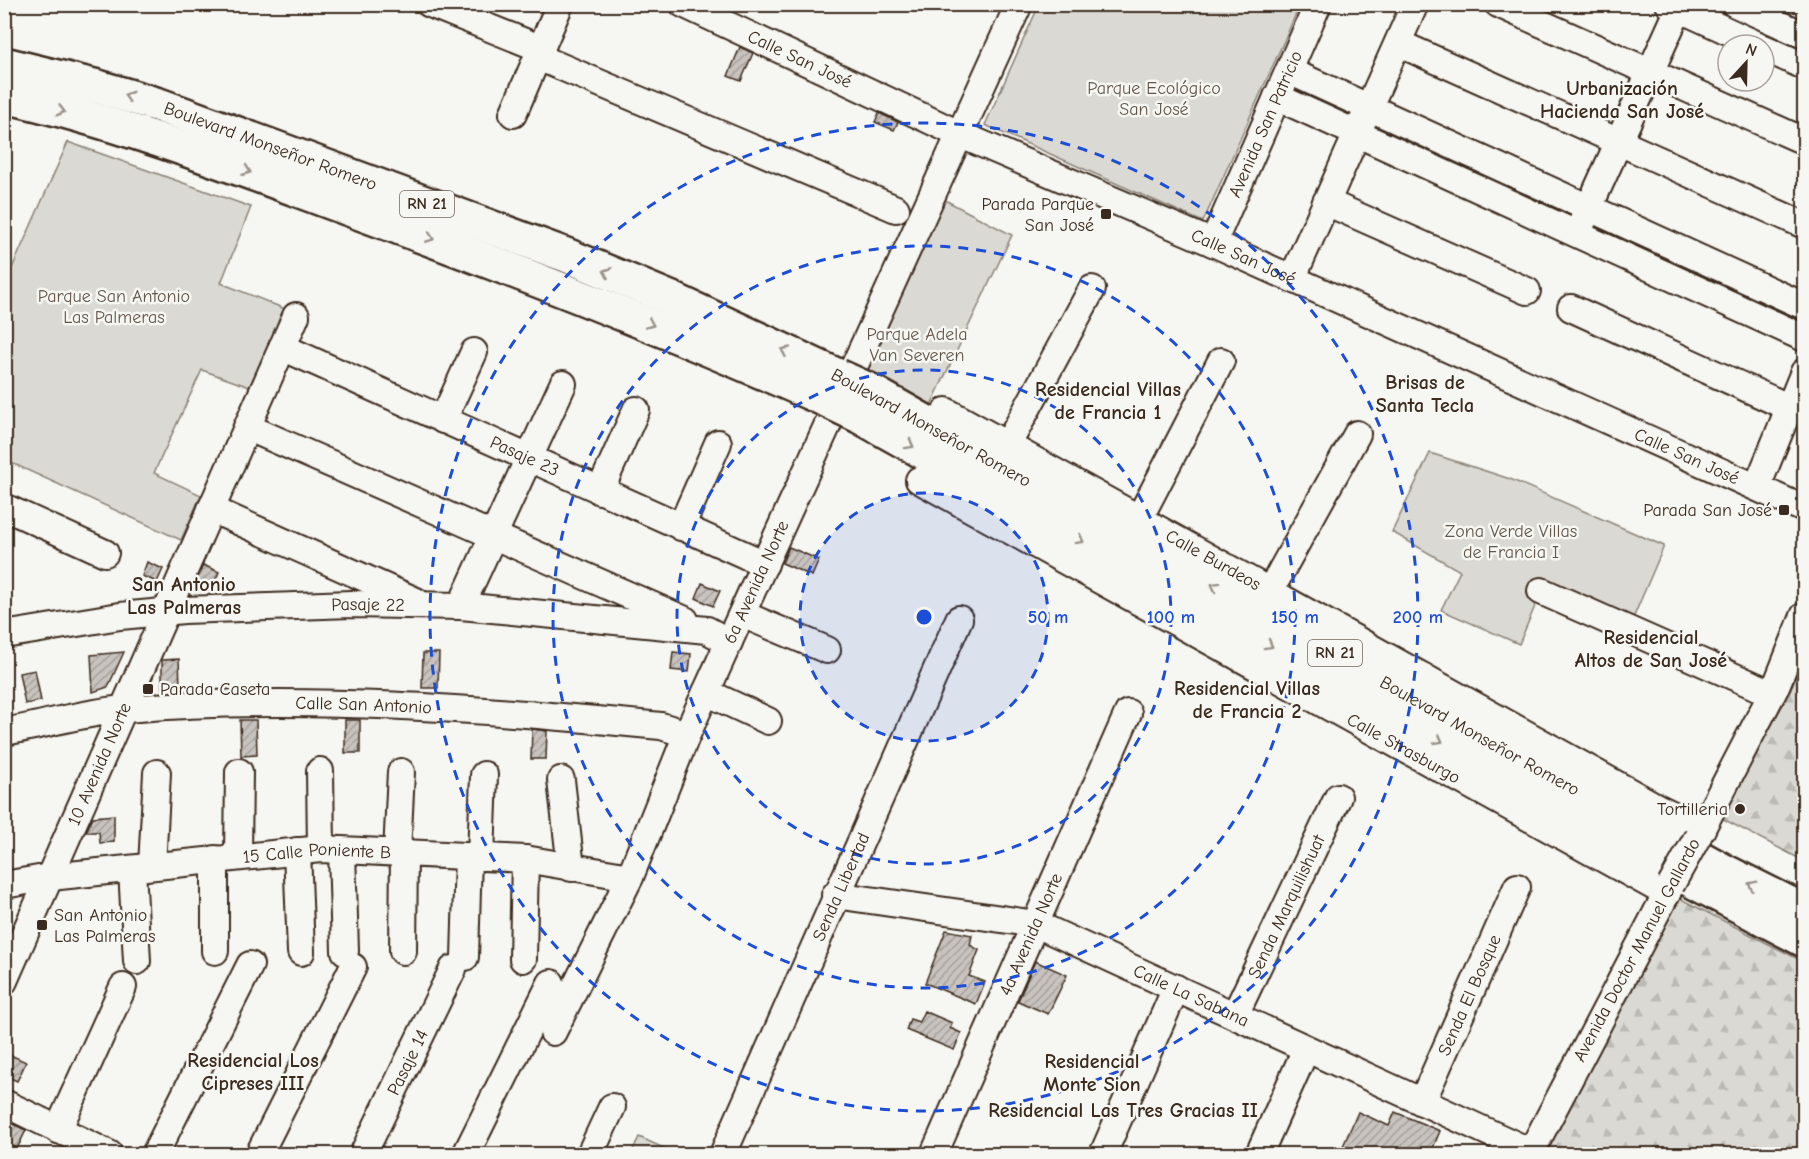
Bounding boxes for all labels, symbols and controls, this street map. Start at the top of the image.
street label: Calle San José [744,25,855,92]
north arrow [1716,33,1776,93]
text: N [1743,40,1759,60]
street label: Avenida San Patricio [1224,47,1307,201]
district label: Urbanización Hacienda San José [1540,77,1704,123]
park label: Parque Ecológico San José [1087,78,1221,120]
one-way arrow [123,91,134,103]
street label: Boulevard Monseñor Romero [161,97,380,195]
one-way arrow [56,103,66,116]
one-way arrow [240,164,251,176]
road number: RN 21 [400,191,454,217]
place label: Parada Parque San José [982,194,1094,236]
marker: Parada Parque San José [1099,207,1113,221]
street label: Calle San José [1188,224,1299,289]
one-way arrow [424,231,434,244]
one-way arrow [602,267,613,279]
park label: Parque San Antonio Las Palmeras [38,286,190,328]
one-way arrow [644,317,655,329]
park label: Parque Adela Van Severen [866,324,968,366]
one-way arrow [781,346,792,358]
street label: Boulevard Monseñor Romero [827,364,1035,492]
district label: Brisas de Santa Tecla [1376,371,1474,417]
district label: Residencial Villas de Francia 1 [1035,378,1181,424]
street label: Calle San José [1631,424,1742,489]
street label: Pasaje 23 [487,431,562,481]
one-way arrow [904,437,914,449]
place label: Parada San José [1643,500,1772,521]
marker: Parada San José [1777,503,1791,517]
street label: 6a Avenida Norte [719,517,793,647]
park label: Zona Verde Villas de Francia I [1445,521,1577,563]
street label: Calle Burdeos [1162,525,1265,595]
one-way arrow [1074,533,1085,544]
district label: San Antonio Las Palmeras [127,573,241,619]
one-way arrow [1211,581,1221,593]
street label: Pasaje 22 [331,593,405,615]
centre of rings [914,607,934,627]
text: 50 m [1028,607,1068,628]
text: 100 m [1147,607,1195,628]
text: 150 m [1271,607,1319,628]
text: 200 m [1393,607,1443,628]
district label: Residencial Altos de San José [1575,626,1727,672]
one-way arrow [1263,638,1273,649]
road number: RN 21 [1308,640,1362,666]
street label: Boulevard Monseñor Romero [1376,671,1583,800]
district label: Residencial Villas de Francia 2 [1174,677,1320,723]
place label: Parada Caseta [160,679,270,700]
marker: Parada Caseta [141,682,155,696]
street label: Calle San Antonio [295,692,432,718]
street label: 10 Avenida Norte [63,699,135,829]
street label: Calle Strasburgo [1343,708,1464,788]
one-way arrow [1433,733,1443,744]
place label: Tortilleria [1657,799,1728,820]
marker: Tortilleria [1733,802,1747,816]
street label: Senda Libertad [808,829,874,944]
street label: Senda Marquilishuat [1243,831,1330,982]
street label: Avenida Doctor Manuel Gallardo [1569,835,1705,1065]
street label: 15 Calle Poniente B [242,838,392,868]
street label: 4a Avenida Norte [994,870,1067,999]
one-way arrow [1747,880,1758,892]
place label: San Antonio Las Palmeras [54,905,156,947]
marker: San Antonio Las Palmeras [35,918,49,932]
street label: Senda El Bosque [1433,931,1505,1059]
street label: Calle La Sabana [1130,960,1252,1031]
street label: Pasaje 14 [383,1026,432,1099]
district label: Residencial Los Cipreses III [187,1049,319,1095]
district label: Residencial Monte Sion [1043,1050,1141,1096]
district label: Residencial Las Tres Gracias II [988,1099,1258,1122]

